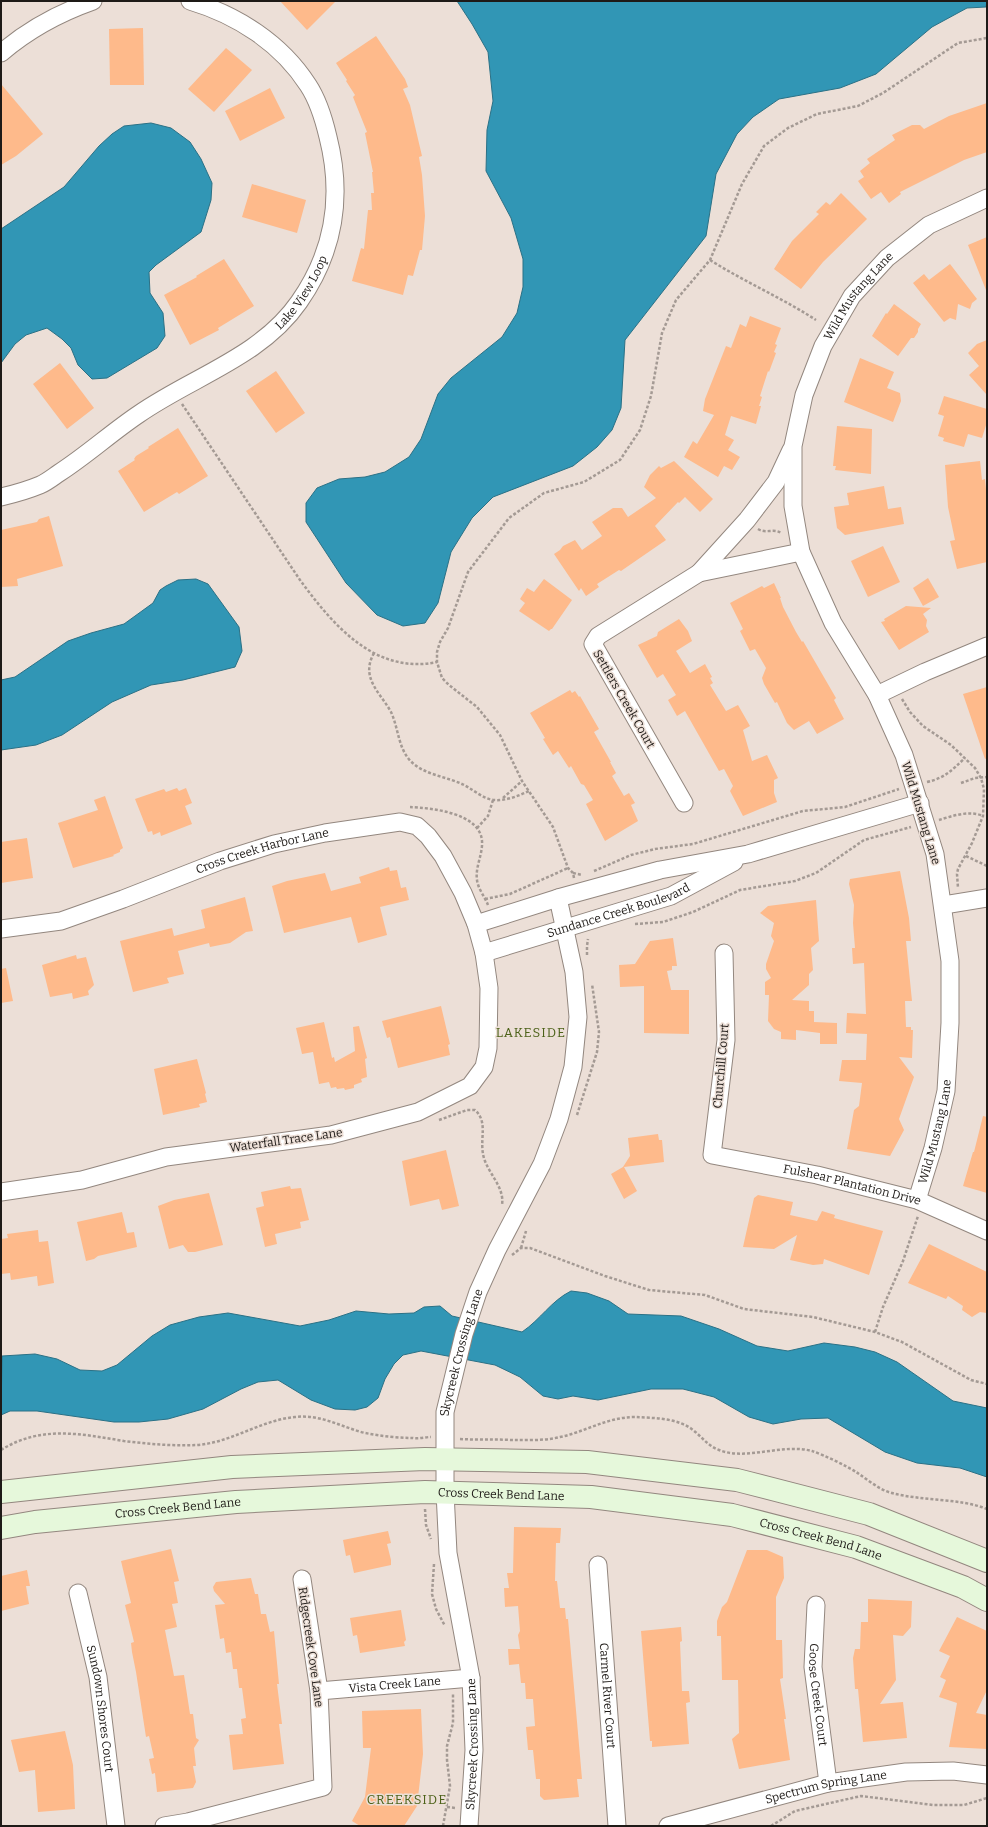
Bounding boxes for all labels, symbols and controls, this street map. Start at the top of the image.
street label: Wild Mustang Lane [821,249,896,342]
street label: Lake View Loop [272,253,330,332]
street label: Settlers Creek Court [590,647,658,751]
street label: Wild Mustang Lane [899,760,943,866]
street label: Cross Creek Harbor Lane [194,826,330,877]
street label: Sundance Creek Boulevard [545,880,692,940]
street label: Churchill Court [710,1022,732,1109]
district label: LAKESIDE [496,1025,566,1040]
street label: Wild Mustang Lane [915,1079,954,1185]
street label: Waterfall Trace Lane [229,1125,343,1155]
street label: Fulshear Plantation Drive [782,1162,923,1208]
street label: Skycreek Crossing Lane [438,1287,486,1416]
street label: Cross Creek Bend Lane [438,1485,565,1503]
street label: Cross Creek Bend Lane [114,1495,241,1521]
street label: Cross Creek Bend Lane [758,1515,884,1563]
street label: Ridgecreek Cove Lane [296,1586,326,1708]
street label: Carmel River Court [597,1642,618,1750]
street label: Goose Creek Court [806,1643,830,1748]
street label: Sundown Shores Court [84,1644,117,1774]
street label: Vista Creek Lane [348,1674,441,1695]
street label: Skycreek Crossing Lane [463,1678,481,1810]
street label: Spectrum Spring Lane [764,1768,888,1807]
district label: CREEKSIDE [367,1792,447,1807]

